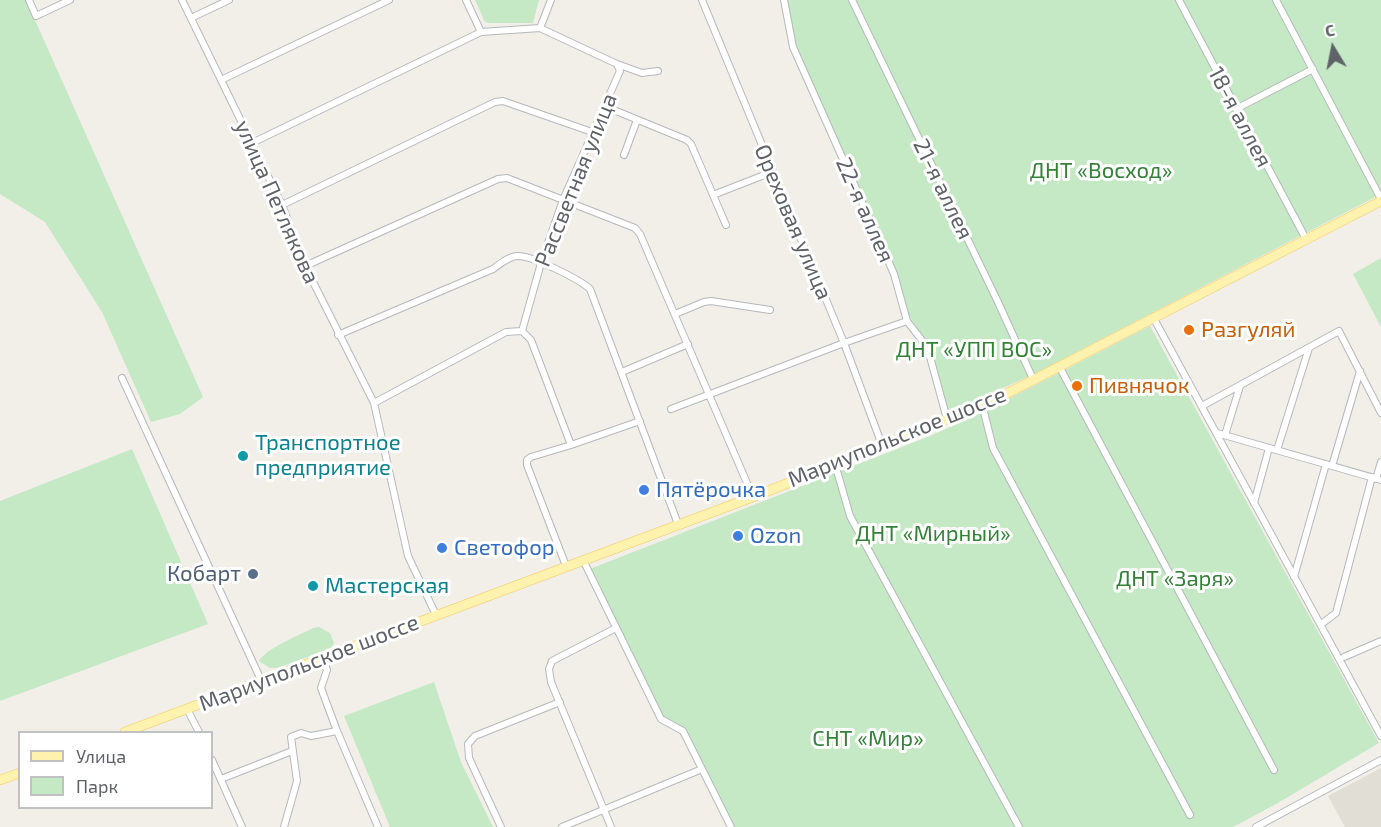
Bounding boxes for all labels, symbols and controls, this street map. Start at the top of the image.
north arrow [1303,18,1363,78]
text: С [1323,20,1336,40]
street label: 18-я аллея [1203,62,1277,172]
street label: Рассветная улица [529,90,623,270]
street label: улица Петлякова [229,116,325,288]
street label: 21-я аллея [907,134,979,244]
street label: Ореховая улица [748,141,838,303]
street label: 22-я аллея [830,153,900,267]
park label: ДНТ «Восход» [1030,158,1172,184]
place label: Разгуляй [1201,317,1295,343]
marker: Разгуляй [1182,323,1196,337]
park label: ДНТ «УПП ВОС» [896,337,1052,363]
place label: Пивнячок [1089,373,1190,399]
marker: Пивнячок [1070,379,1084,393]
street label: Мариупольское шоссе [784,381,1010,493]
place label: Транспортное предприятие [255,430,401,482]
marker: Транспортное предприятие [236,449,250,463]
place label: Пятёрочка [656,477,766,503]
marker: Пятёрочка [637,483,651,497]
park label: ДНТ «Мирный» [855,521,1011,547]
place label: Ozon [750,523,801,549]
marker: Ozon [731,529,745,543]
place label: Светофор [454,535,555,561]
marker: Светофор [435,541,449,555]
place label: Кобарт [167,561,241,587]
park label: ДНТ «Заря» [1116,566,1234,592]
marker: Кобарт [246,567,260,581]
place label: Мастерская [325,573,449,599]
marker: Мастерская [306,579,320,593]
street label: Мариупольское шоссе [196,609,422,717]
park label: СНТ «Мир» [812,726,924,752]
legend [18,731,213,809]
text: Улица [76,745,126,767]
text: Парк [76,775,118,797]

